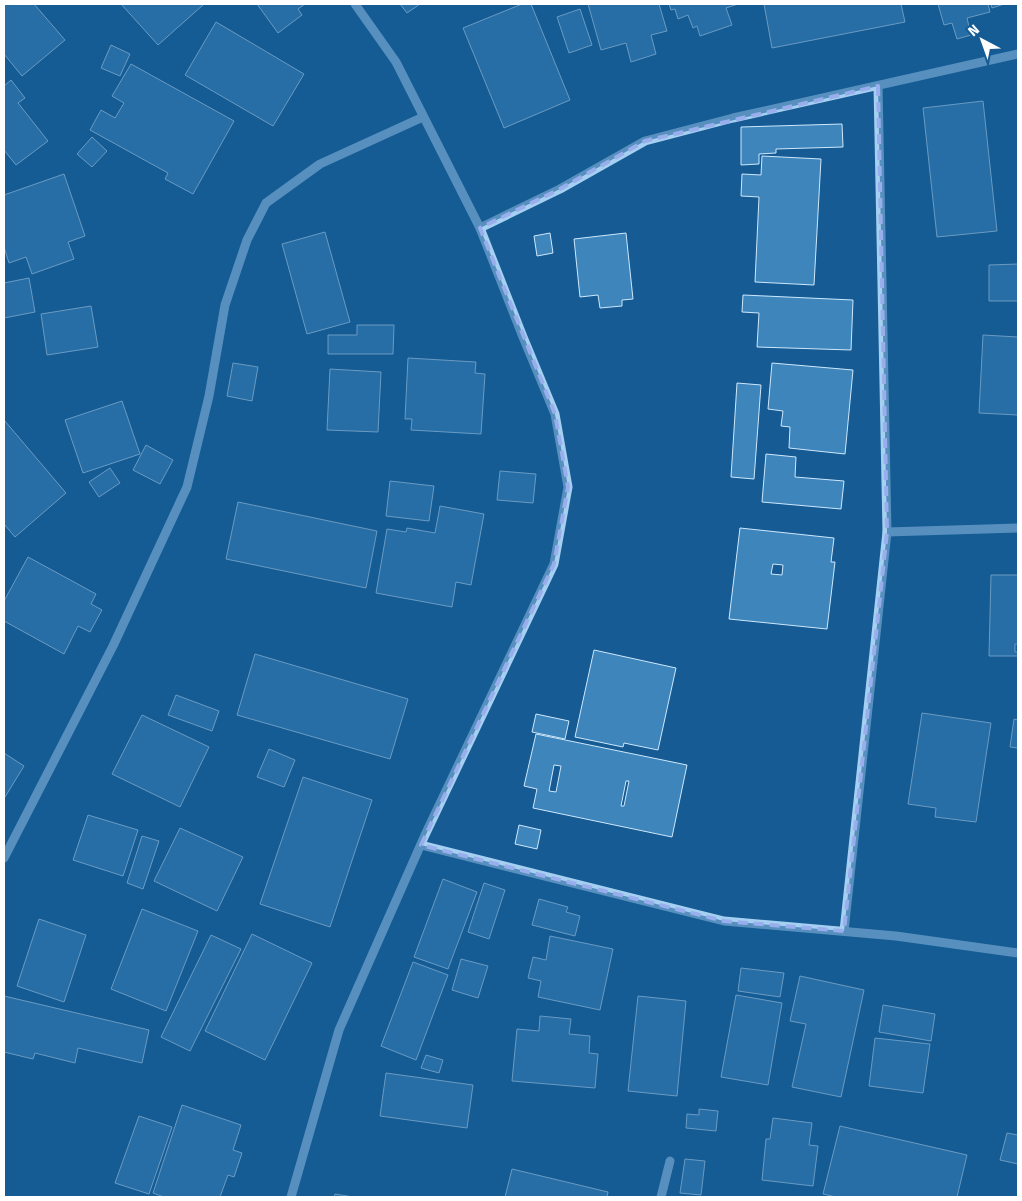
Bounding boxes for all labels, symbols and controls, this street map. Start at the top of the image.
north arrow [957,15,1007,65]
text: N [965,21,983,40]

